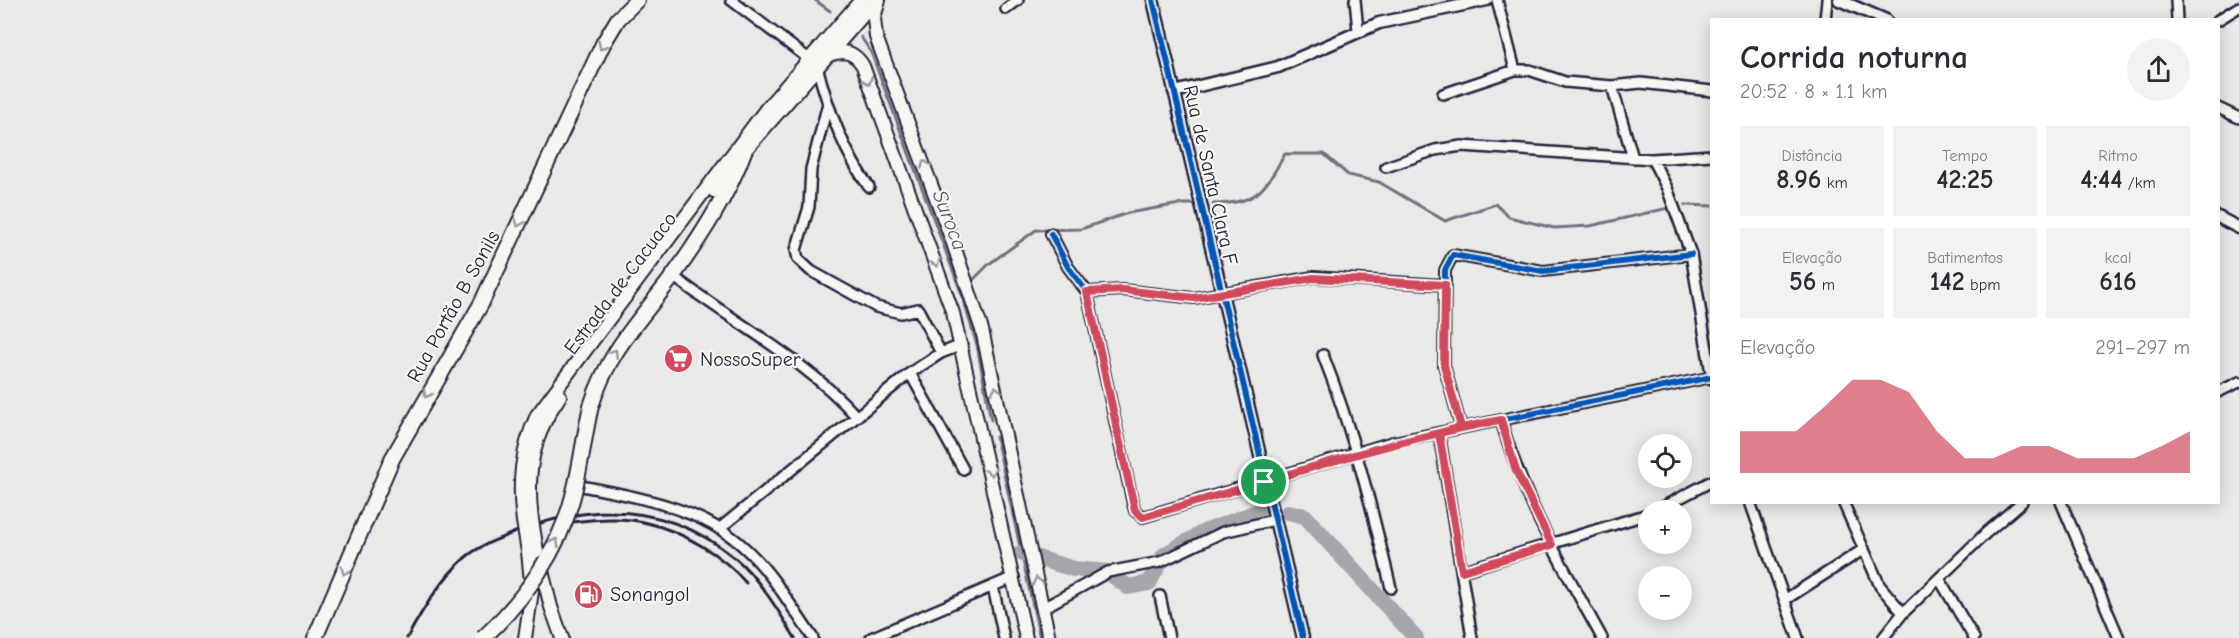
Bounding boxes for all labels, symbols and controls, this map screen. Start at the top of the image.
text: Corrida noturna [1740,38,1968,76]
button: share [2127,38,2190,101]
one-way arrow [598,40,609,51]
one-way arrow [860,75,873,86]
text: 20:52 · 8 × 1.1 km [1740,80,1887,103]
street label: Rua de Santa Clara F [1179,83,1243,268]
text: Distância [1781,147,1843,165]
text: Tempo [1942,147,1988,165]
text: Ritmo [2098,147,2138,165]
one-way arrow [919,160,932,170]
text: 8.96 [1776,165,1821,195]
text: 42:25 [1936,165,1994,195]
text: 4:44 [2080,165,2122,195]
text: km [1821,174,1848,192]
text: /km [2122,174,2156,192]
water label: Suroca [928,187,972,254]
street label: Estrada de Cacuaco [559,208,681,359]
one-way arrow [515,217,527,228]
street label: Rua Portão B Sonils [402,226,505,386]
text: Elevação [1782,249,1842,267]
text: Batimentos [1927,249,2003,267]
text: kcal [2105,249,2131,267]
one-way arrow [929,257,942,268]
text: 56 [1789,267,1816,297]
text: 142 [1930,267,1965,297]
text: 616 [2099,267,2137,297]
text: m [1816,276,1835,294]
text: bpm [1965,276,2000,294]
text: Elevação [1740,336,1815,359]
text: 291–297 m [2095,336,2190,359]
supermarket icon: NossoSuper [663,343,695,375]
one-way arrow [607,348,618,359]
place label: NossoSuper [700,348,801,371]
one-way arrow [991,385,1004,395]
one-way arrow [423,388,434,398]
map controls [1638,434,1692,620]
button: locate [1638,434,1692,488]
pin [1238,456,1289,507]
icon: arrive [1247,465,1280,498]
one-way arrow [983,467,996,477]
button: + [1638,500,1692,554]
one-way arrow [548,537,560,548]
one-way arrow [341,565,353,576]
button: − [1638,566,1692,620]
one-way arrow [1031,576,1044,586]
fuel station icon: Sonangol [573,578,605,610]
place label: Sonangol [610,583,690,606]

